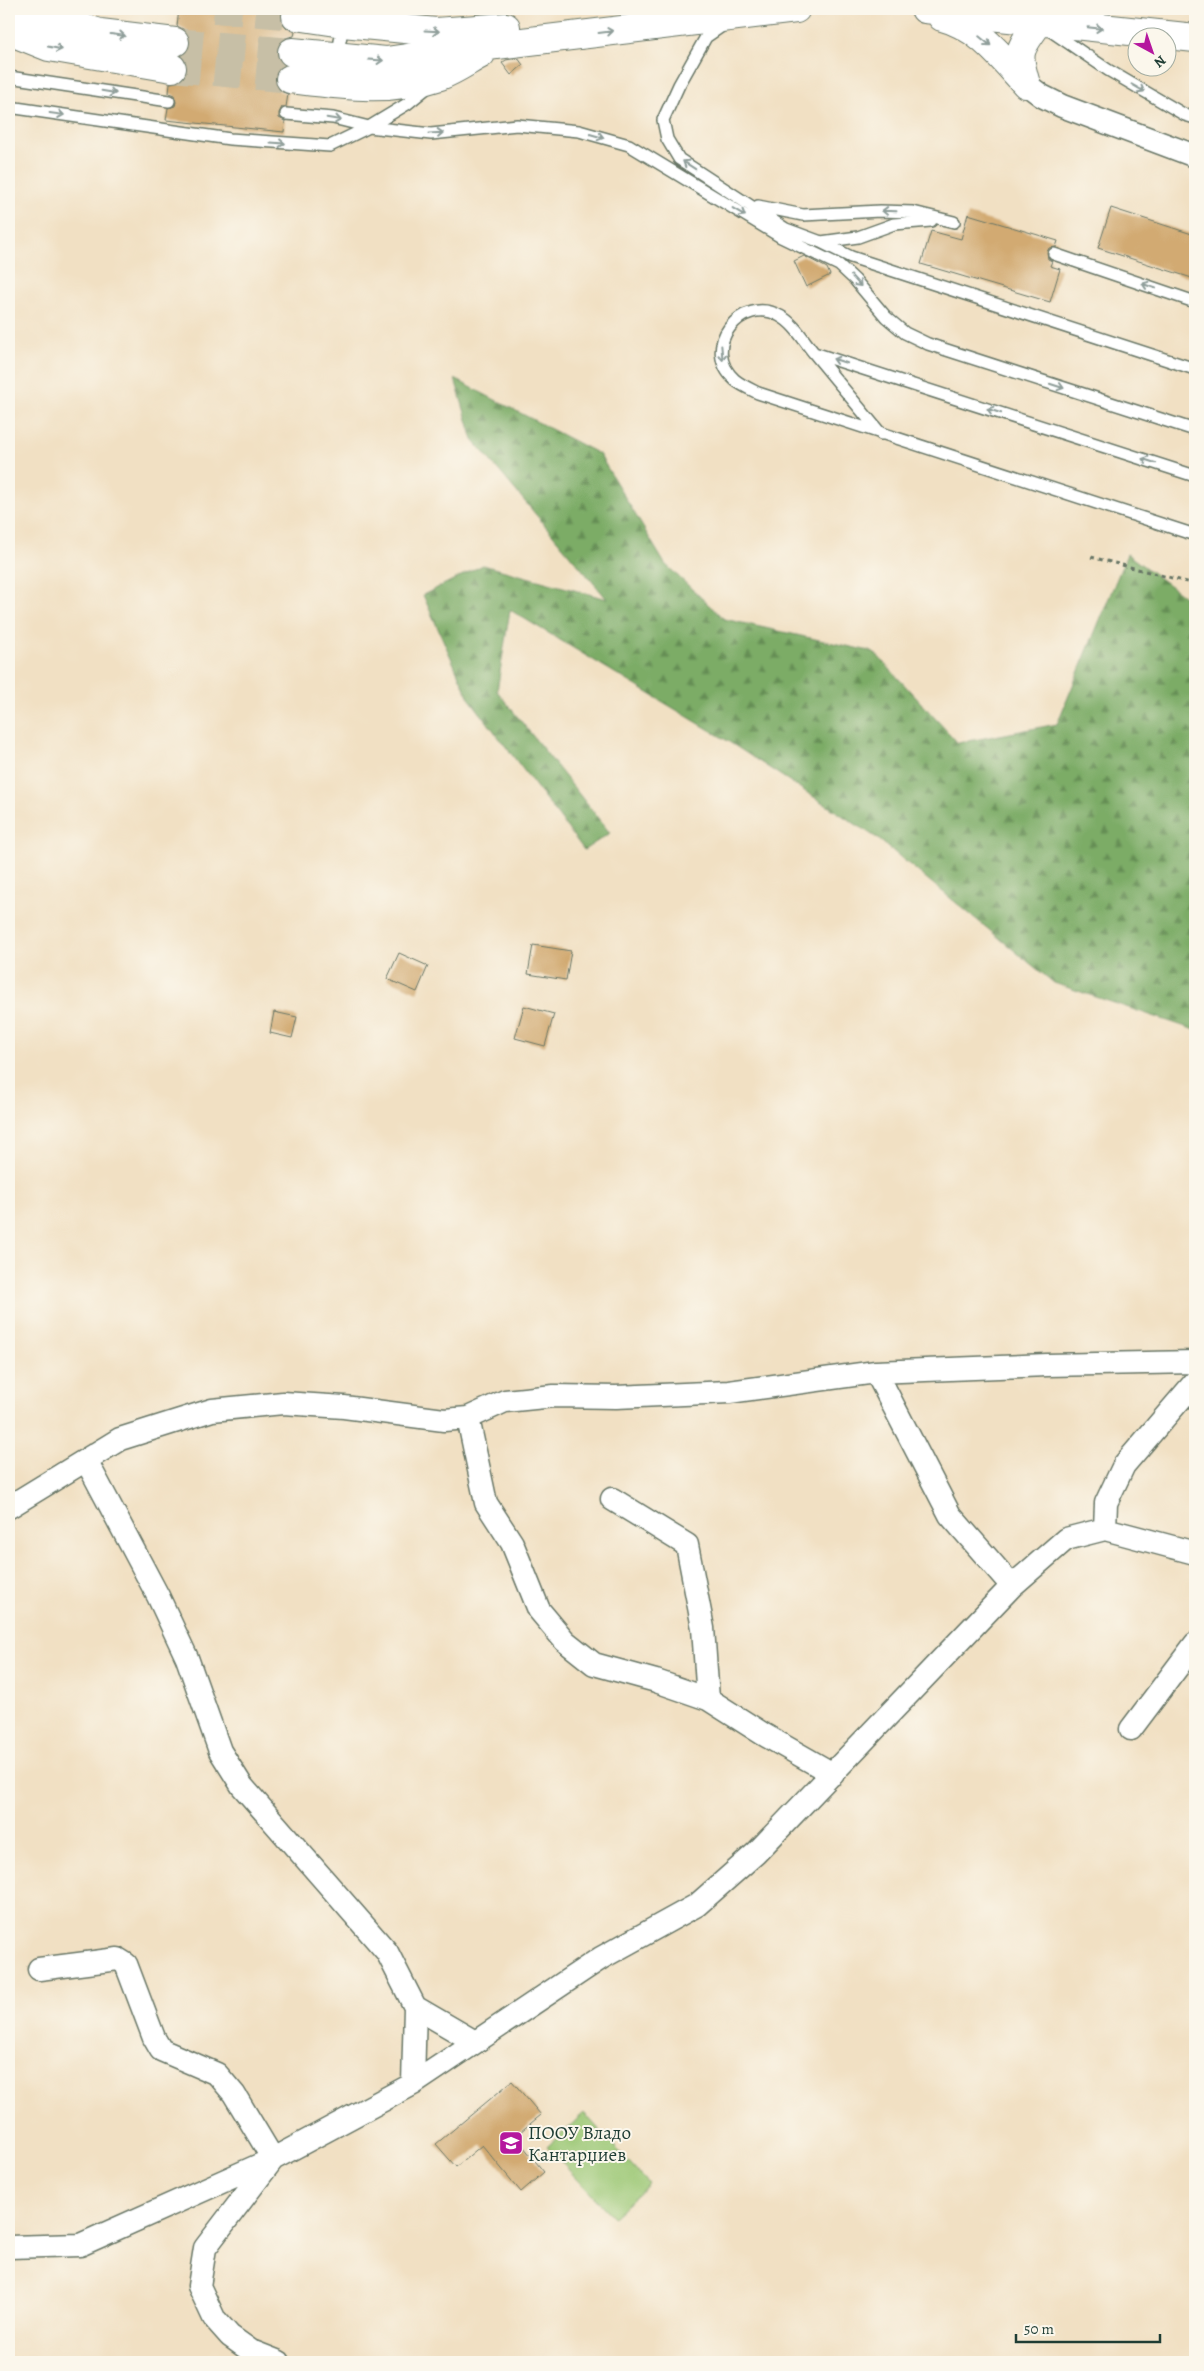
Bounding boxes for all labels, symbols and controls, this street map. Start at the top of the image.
one-way arrow [1087,23,1103,33]
one-way arrow [423,26,439,36]
one-way arrow [598,27,614,37]
north arrow [1126,28,1176,78]
one-way arrow [109,30,125,40]
one-way arrow [978,36,991,47]
one-way arrow [46,44,62,53]
text: N [1150,51,1170,72]
one-way arrow [367,56,383,65]
one-way arrow [1130,83,1144,93]
one-way arrow [101,87,117,97]
one-way arrow [49,109,65,119]
one-way arrow [326,115,342,125]
one-way arrow [427,129,443,138]
one-way arrow [588,131,604,141]
one-way arrow [270,138,286,147]
one-way arrow [682,160,696,170]
one-way arrow [881,206,898,216]
one-way arrow [732,208,746,218]
one-way arrow [850,275,862,288]
one-way arrow [1141,281,1157,291]
one-way arrow [718,345,727,361]
one-way arrow [832,356,848,366]
one-way arrow [1048,381,1064,391]
one-way arrow [987,406,1003,416]
one-way arrow [1142,456,1157,465]
place label: ПООУ Владо Кантарџиев [528,2120,631,2168]
school or university icon: ПООУ Владо Кантарџиев [498,2130,524,2156]
scale bar [1016,2311,1160,2343]
text: 50 m [1024,2319,1054,2339]

